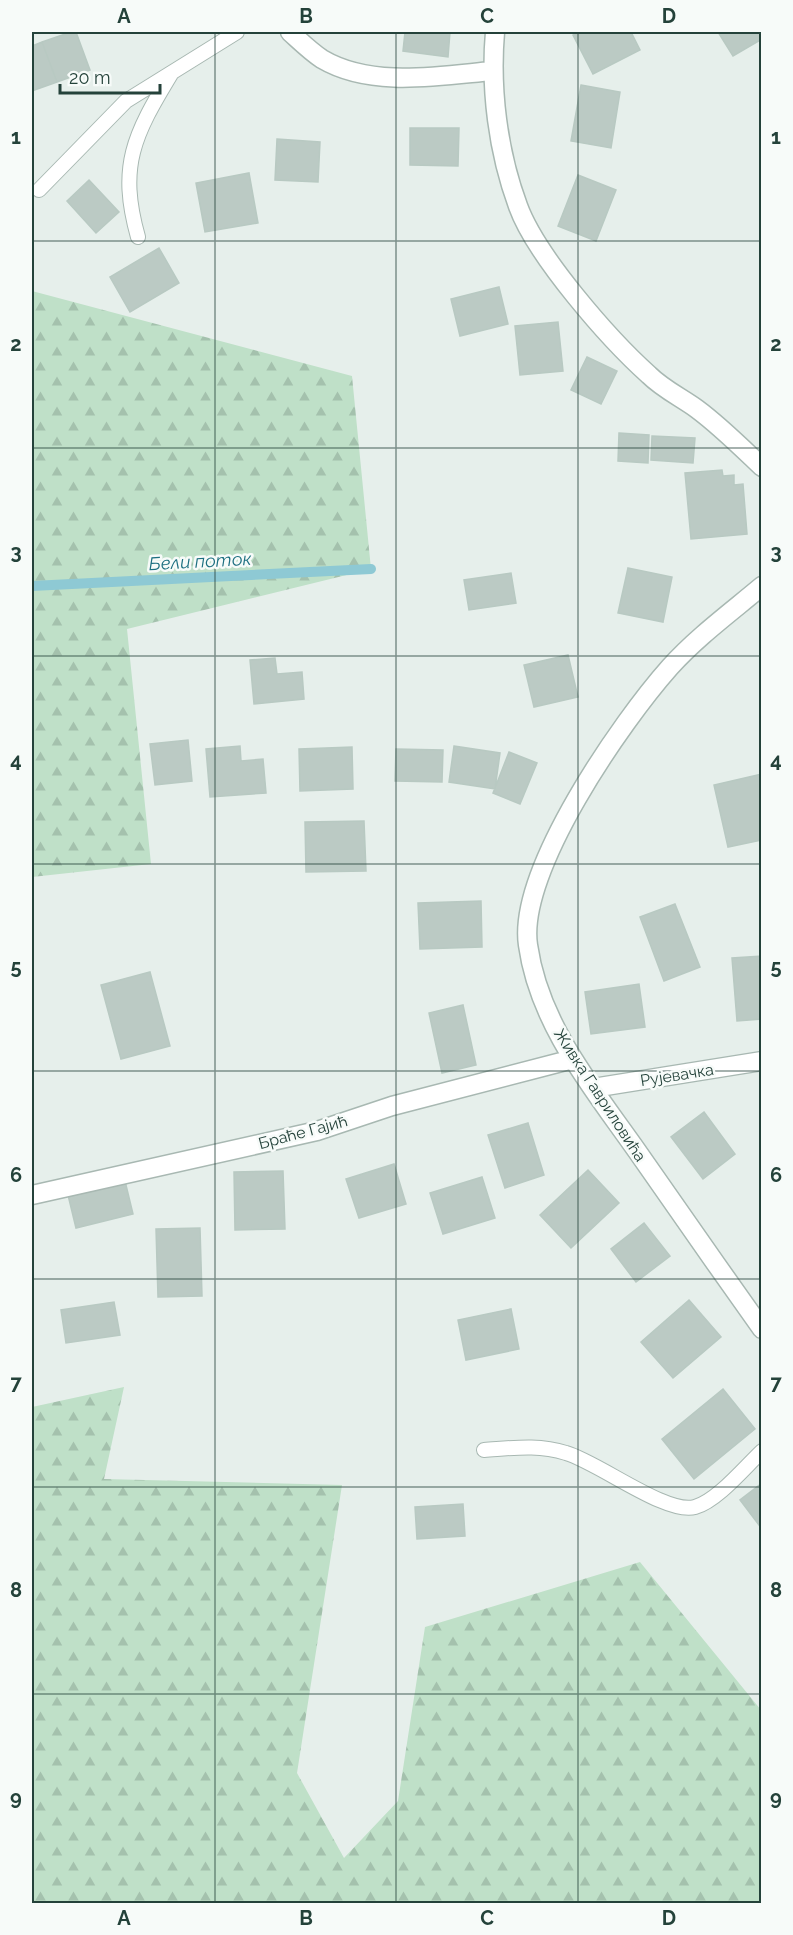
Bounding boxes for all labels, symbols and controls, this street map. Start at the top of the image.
text: A [117,4,131,28]
text: B [299,4,313,28]
text: C [480,4,494,28]
text: D [662,4,676,28]
scale bar [60,57,160,95]
text: 20 m [69,67,111,88]
text: 1 [11,125,21,149]
text: 1 [771,125,781,149]
text: 2 [10,332,22,356]
text: 2 [770,332,782,356]
text: 3 [10,540,22,564]
text: 3 [770,540,782,564]
water label: Бели поток [148,548,252,574]
text: 4 [10,748,22,772]
text: 4 [770,748,782,772]
text: 5 [10,955,22,979]
text: 5 [770,955,782,979]
street label: Живка Гавриловића [550,1025,650,1165]
street label: Рујевачка [639,1060,715,1090]
street label: Браће Гајић [256,1111,350,1153]
text: 6 [10,1163,22,1187]
text: 6 [770,1163,782,1187]
text: 7 [10,1371,22,1395]
text: 7 [770,1371,782,1395]
text: 8 [10,1578,22,1602]
text: 8 [770,1578,782,1602]
text: 9 [10,1786,22,1810]
text: 9 [770,1786,782,1810]
text: A [117,1906,131,1930]
text: B [299,1906,313,1930]
text: C [480,1906,494,1930]
text: D [662,1906,676,1930]

